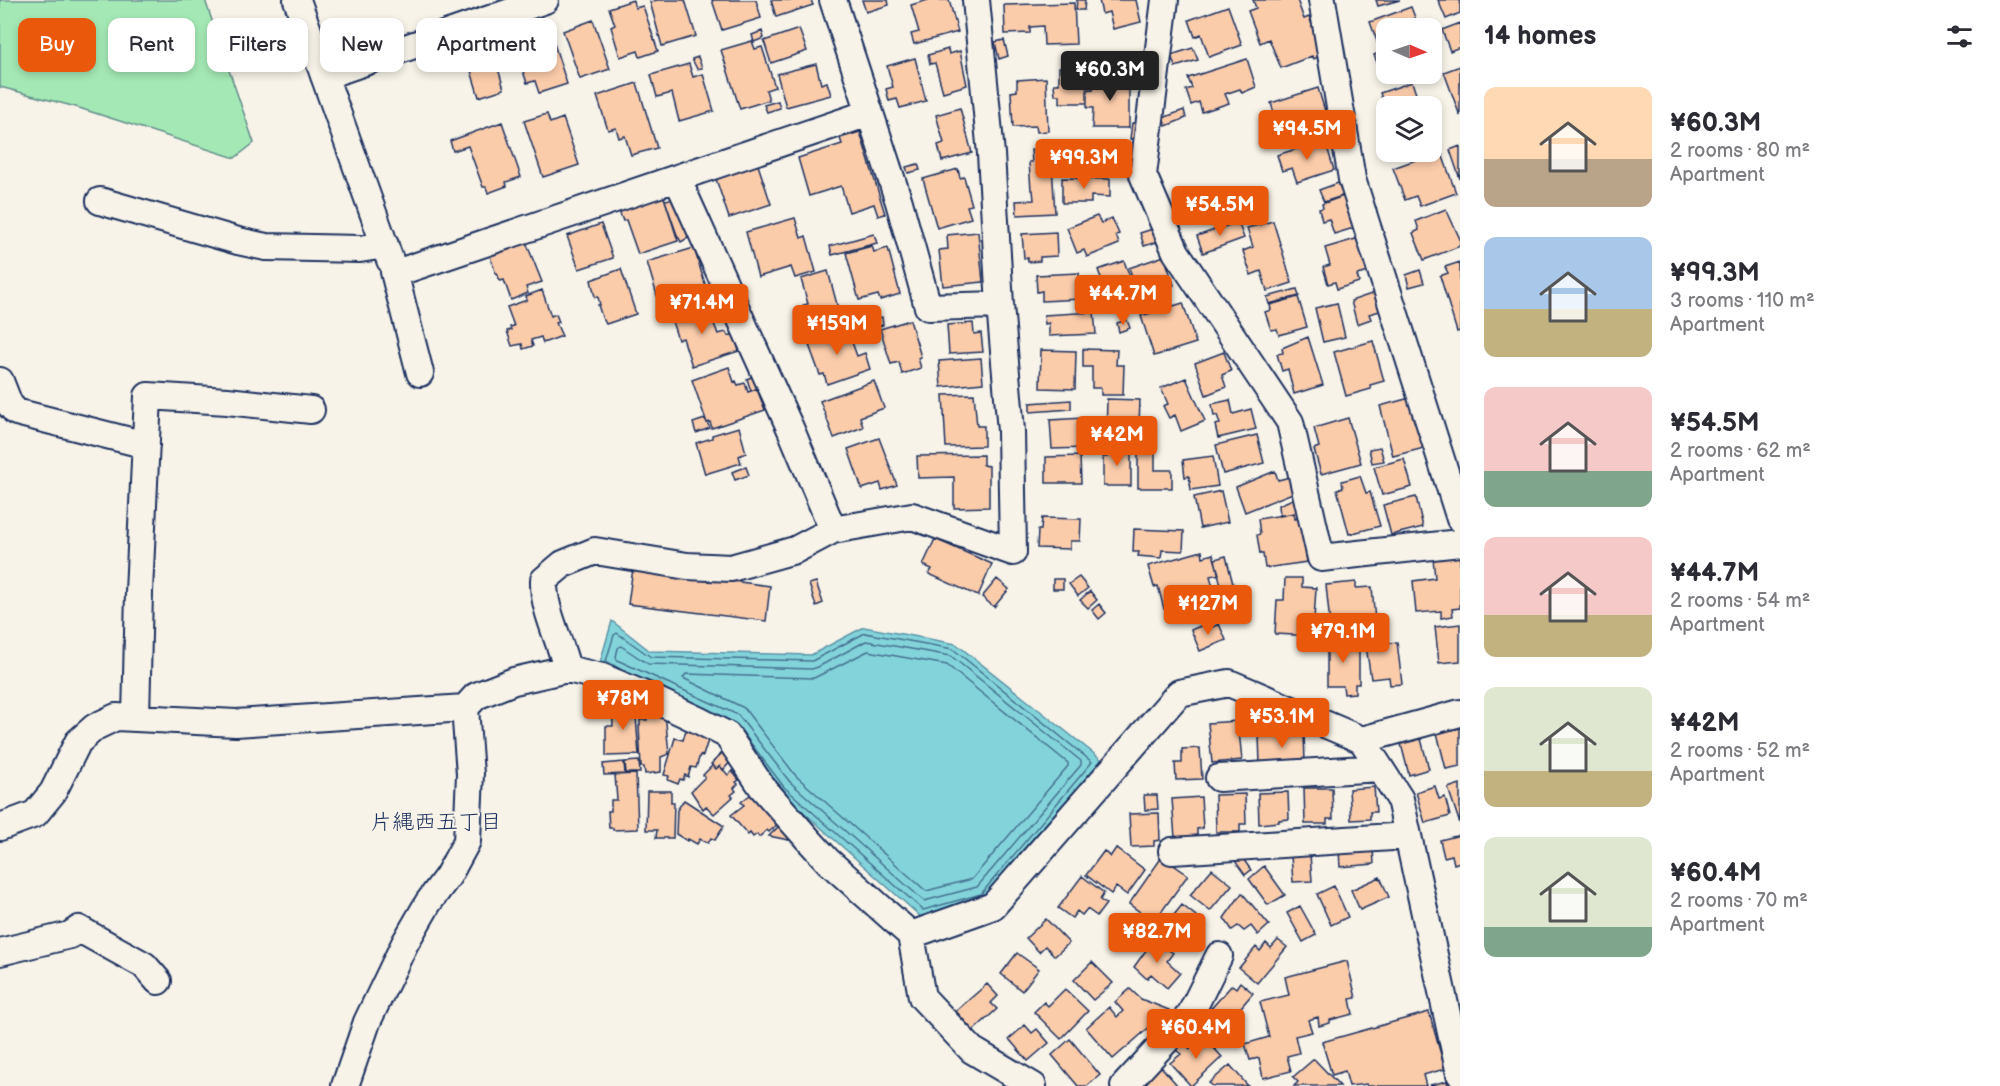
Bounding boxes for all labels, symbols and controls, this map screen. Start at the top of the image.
chip: Buy [18,18,96,72]
chip: Rent [108,18,195,72]
chip: Filters [207,18,308,72]
chip: New [320,18,404,72]
chip: Apartment [416,18,557,72]
north arrow [1376,18,1442,84]
map controls [1376,18,1442,162]
icon: filters [1943,20,1976,53]
text: 14 homes [1484,21,1596,52]
pin: ¥60.3M [1061,51,1159,102]
text: ¥60.3M [1075,58,1145,82]
button: layers [1376,96,1442,162]
text: ¥60.3M [1670,108,1761,139]
pin: ¥94.5M [1258,110,1356,161]
icon: home [1532,111,1604,183]
text: ¥94.5M [1273,117,1341,141]
pin: ¥99.3M [1035,139,1133,190]
text: 2 rooms · 80 m² [1670,139,1810,163]
text: ¥99.3M [1049,146,1119,170]
text: Apartment [1670,163,1765,187]
pin: ¥54.5M [1171,186,1269,237]
text: ¥54.5M [1186,193,1254,217]
text: ¥99.3M [1670,258,1760,289]
icon: home [1532,261,1604,333]
pin: ¥44.7M [1074,275,1172,326]
text: ¥44.7M [1089,282,1157,306]
pin: ¥71.4M [653,284,751,335]
text: 3 rooms · 110 m² [1670,289,1815,313]
text: ¥71.4M [669,291,735,315]
pin: ¥159M [795,305,879,356]
text: ¥159M [806,312,868,336]
text: Apartment [1670,313,1765,337]
text: ¥54.5M [1670,408,1759,439]
icon: home [1532,411,1604,483]
pin: ¥42M [1081,416,1153,467]
text: ¥42M [1090,423,1144,447]
text: 2 rooms · 62 m² [1670,439,1811,463]
text: Apartment [1670,463,1765,487]
text: ¥44.7M [1670,558,1759,589]
icon: home [1532,561,1604,633]
pin: ¥127M [1166,585,1250,636]
text: 2 rooms · 54 m² [1670,589,1810,613]
text: ¥127M [1178,592,1238,616]
pin: ¥79.1M [1294,613,1392,664]
text: Apartment [1670,613,1765,637]
text: ¥79.1M [1310,620,1376,644]
pin: ¥78M [587,680,659,731]
text: ¥78M [597,687,649,711]
pin: ¥53.1M [1233,698,1331,749]
text: ¥53.1M [1249,705,1315,729]
text: ¥42M [1670,708,1739,739]
icon: home [1532,711,1604,783]
text: 2 rooms · 52 m² [1670,739,1810,763]
text: Apartment [1670,763,1765,787]
district label: 片縄西五丁目 [370,809,502,836]
text: ¥60.4M [1670,858,1761,889]
icon: home [1532,861,1604,933]
text: 2 rooms · 70 m² [1670,889,1808,913]
pin: ¥82.7M [1108,913,1206,964]
text: Apartment [1670,913,1765,937]
text: ¥82.7M [1123,920,1191,944]
pin: ¥60.4M [1147,1009,1245,1060]
text: ¥60.4M [1161,1016,1231,1040]

